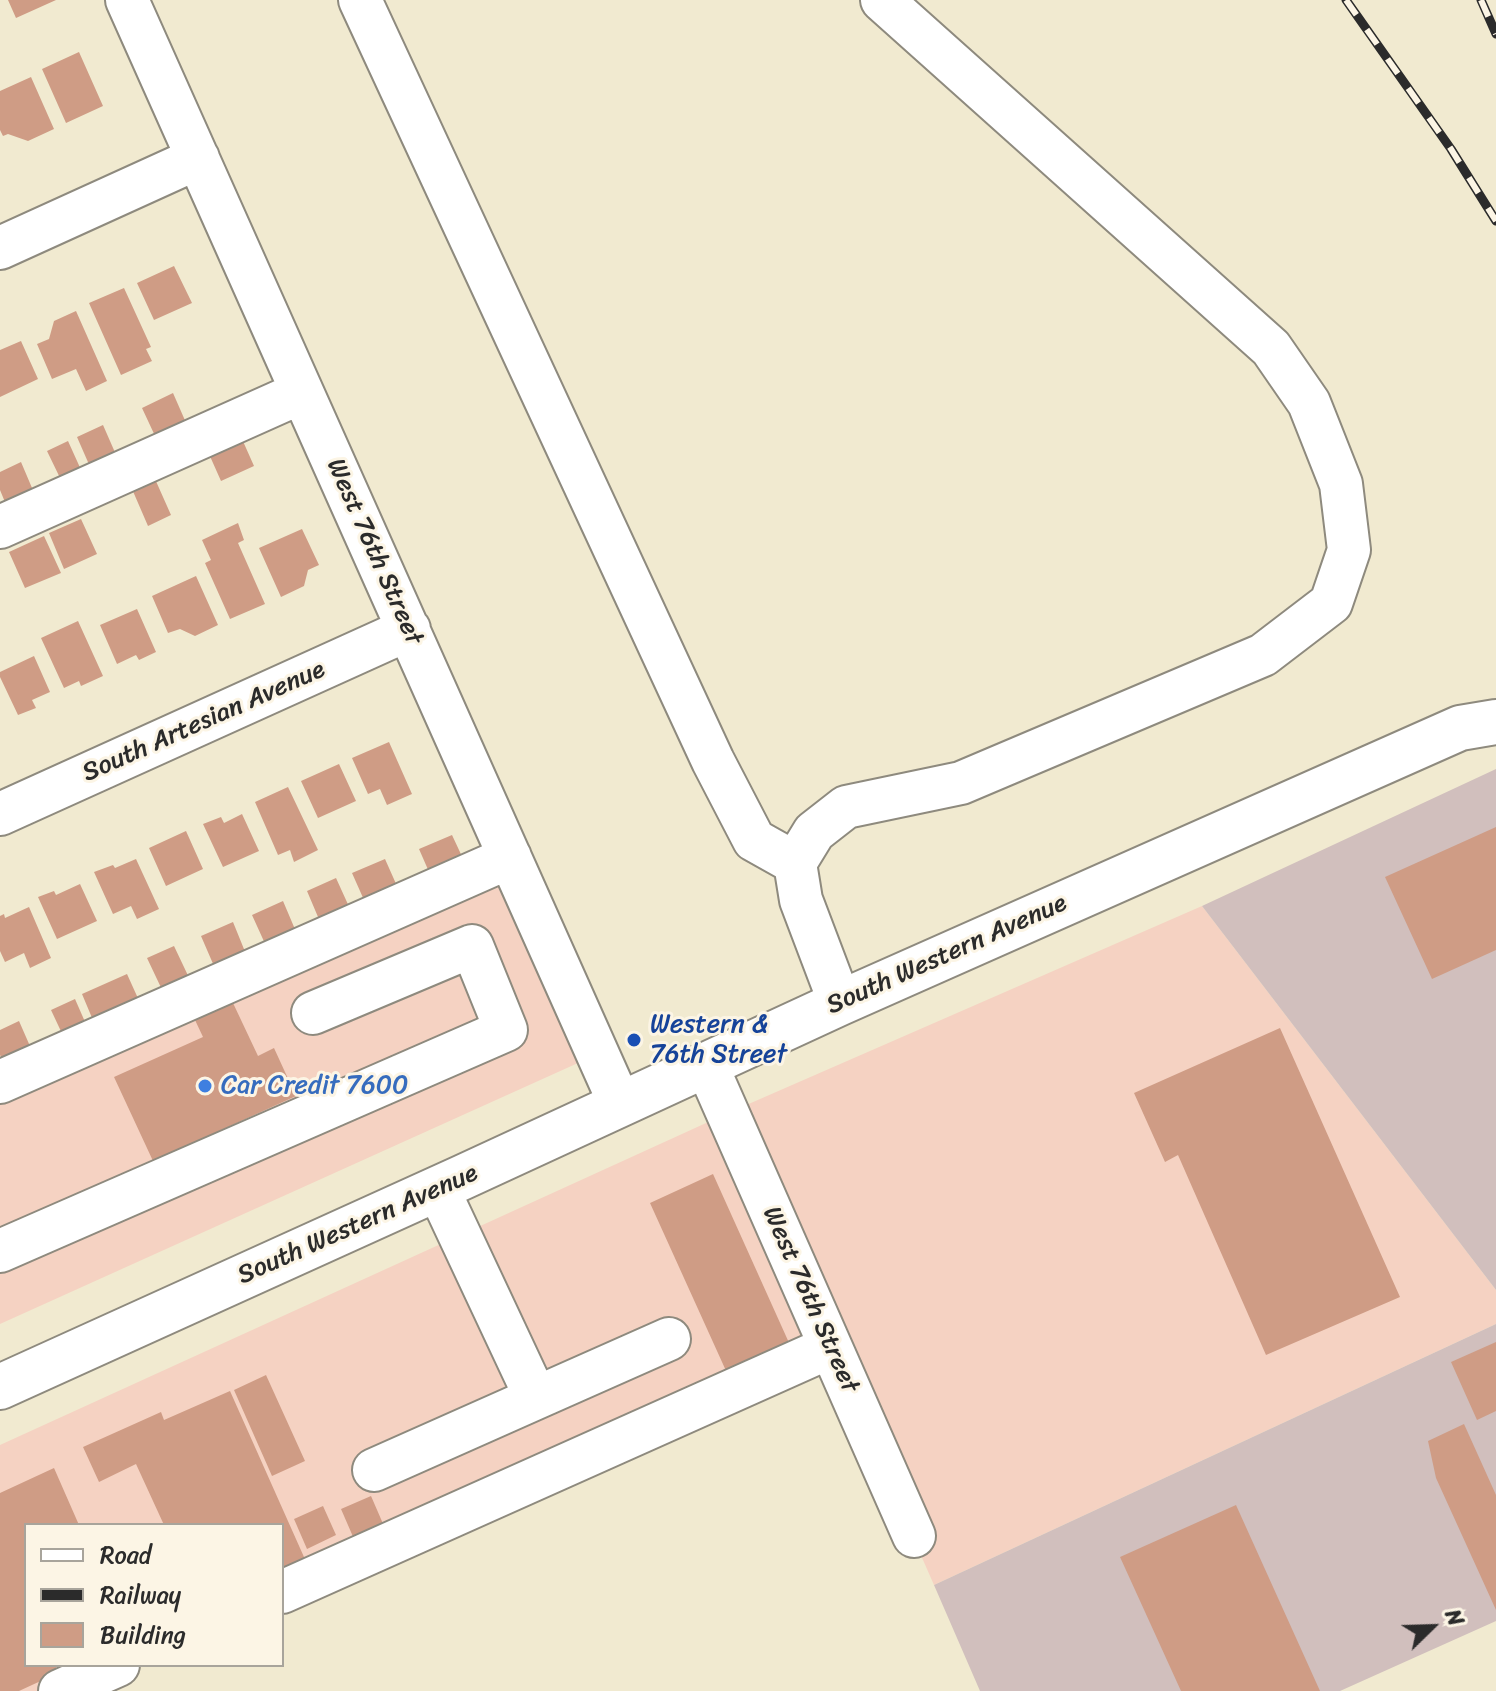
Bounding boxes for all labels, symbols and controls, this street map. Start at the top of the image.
street label: West 76th Street [319,454,429,650]
street label: South Artesian Avenue [78,654,330,790]
street label: South Western Avenue [822,888,1072,1022]
place label: Western & 76th Street [650,1009,787,1070]
marker: Western & 76th Street [625,1031,643,1049]
place label: Car Credit 7600 [221,1070,409,1102]
marker: Car Credit 7600 [196,1077,214,1095]
street label: South Western Avenue [233,1158,483,1292]
street label: West 76th Street [755,1202,865,1398]
legend [24,1523,284,1667]
text: Road [100,1534,151,1576]
text: Railway [100,1574,181,1616]
north arrow [1392,1587,1472,1667]
text: N [1434,1603,1475,1632]
text: Building [100,1614,186,1656]

